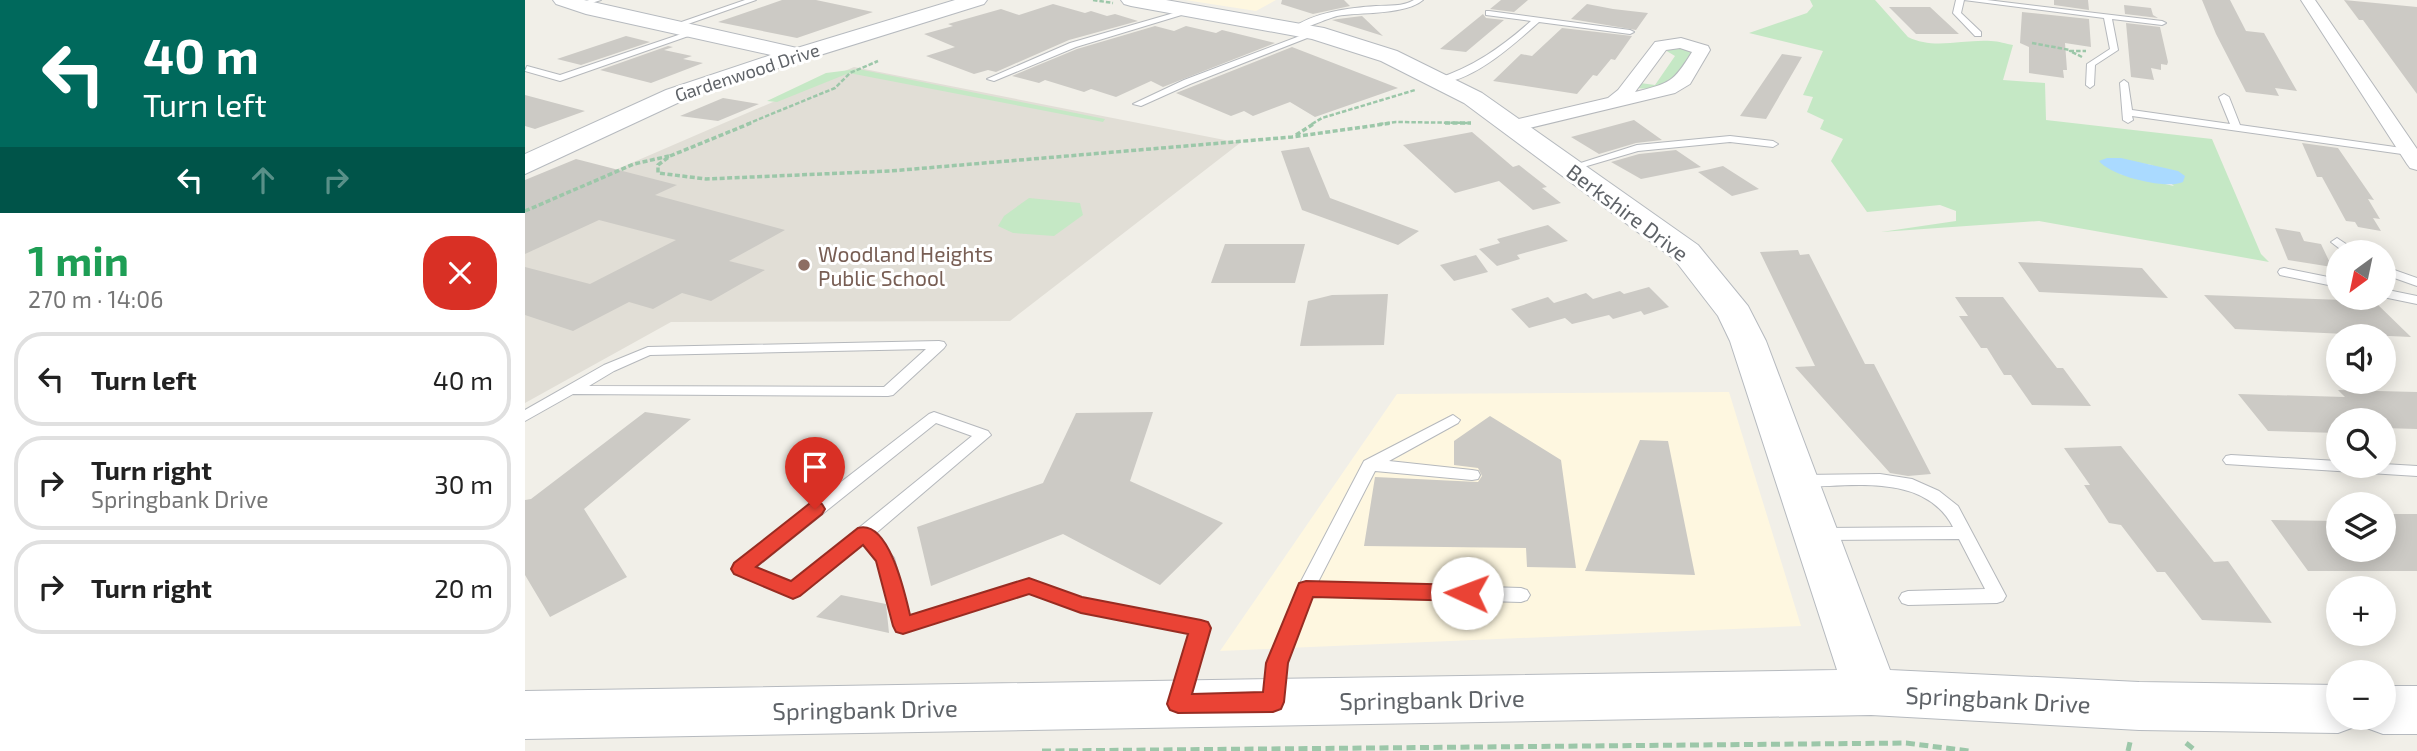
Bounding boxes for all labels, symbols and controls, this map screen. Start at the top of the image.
text: 40 m [143,25,259,84]
icon: left [28,28,119,119]
street label: Gardenwood Drive [672,38,822,106]
text: Turn left [143,85,267,123]
street label: Berkshire Drive [1562,158,1694,266]
icon: left [171,161,209,199]
icon: ahead [244,161,282,199]
icon: right [317,161,355,199]
text: 1 min [28,234,129,284]
button: close [423,236,497,310]
north arrow [2326,240,2396,310]
map controls [2326,240,2396,730]
place label: Woodland Heights Public School [818,241,993,290]
marker: Woodland Heights Public School [796,257,812,273]
text: 270 m · 14:06 [28,285,163,313]
button: sound [2326,324,2396,394]
icon: left [32,360,70,398]
text: Turn left [91,364,197,395]
text: 40 m [433,364,493,395]
button: search [2326,408,2396,478]
pin [785,437,845,509]
icon: arrive [796,448,834,486]
text: Turn right [91,454,212,485]
icon: right [32,464,70,502]
text: 30 m [434,468,493,499]
text: Springbank Drive [91,485,269,513]
button: layers [2326,492,2396,562]
position arrow [1430,556,1504,630]
icon: right [32,568,70,606]
text: Turn right [91,572,212,603]
text: 20 m [434,572,493,603]
button: + [2326,576,2396,646]
button: − [2326,660,2396,730]
street label: Springbank Drive [1905,680,2091,718]
street label: Springbank Drive [1339,683,1525,715]
street label: Springbank Drive [772,693,958,725]

